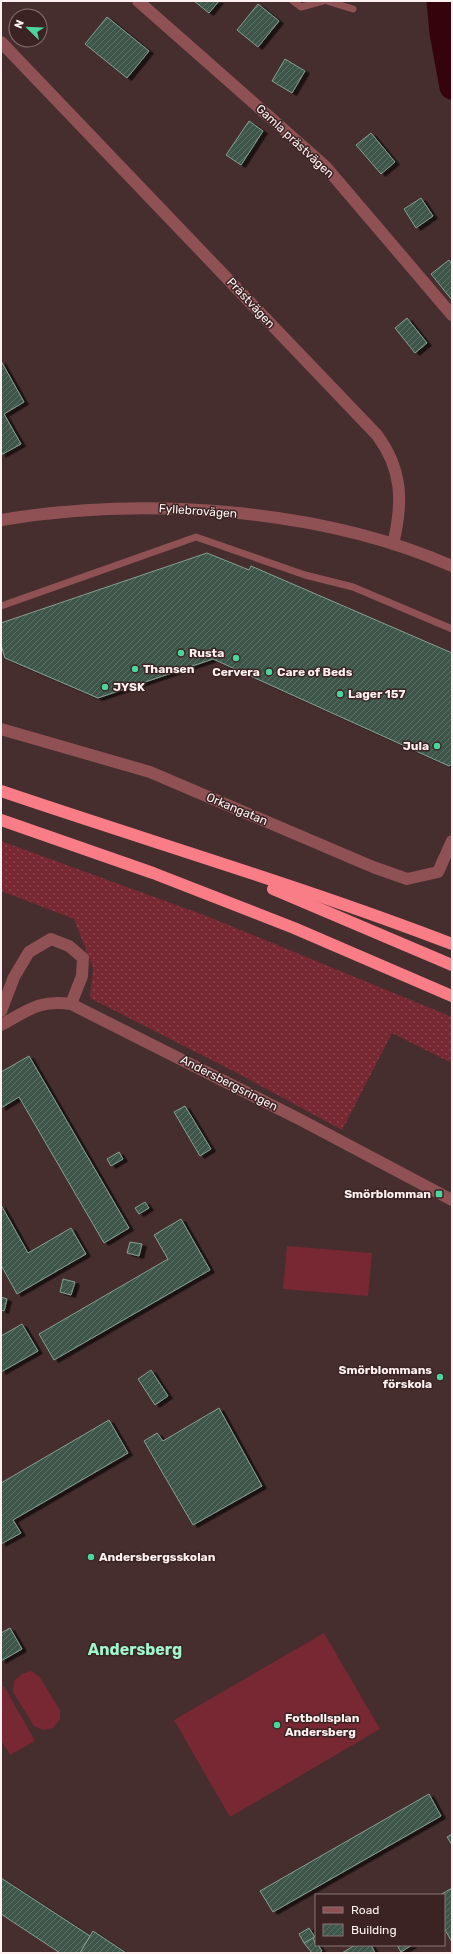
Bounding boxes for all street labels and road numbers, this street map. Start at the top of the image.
street label: Gamla prästvägen [253,101,337,181]
street label: Prästvägen [224,275,278,331]
street label: Fyllebrovägen [158,501,238,521]
street label: Orkangatan [204,790,270,828]
street label: Andersbergsringen [178,1052,280,1114]

